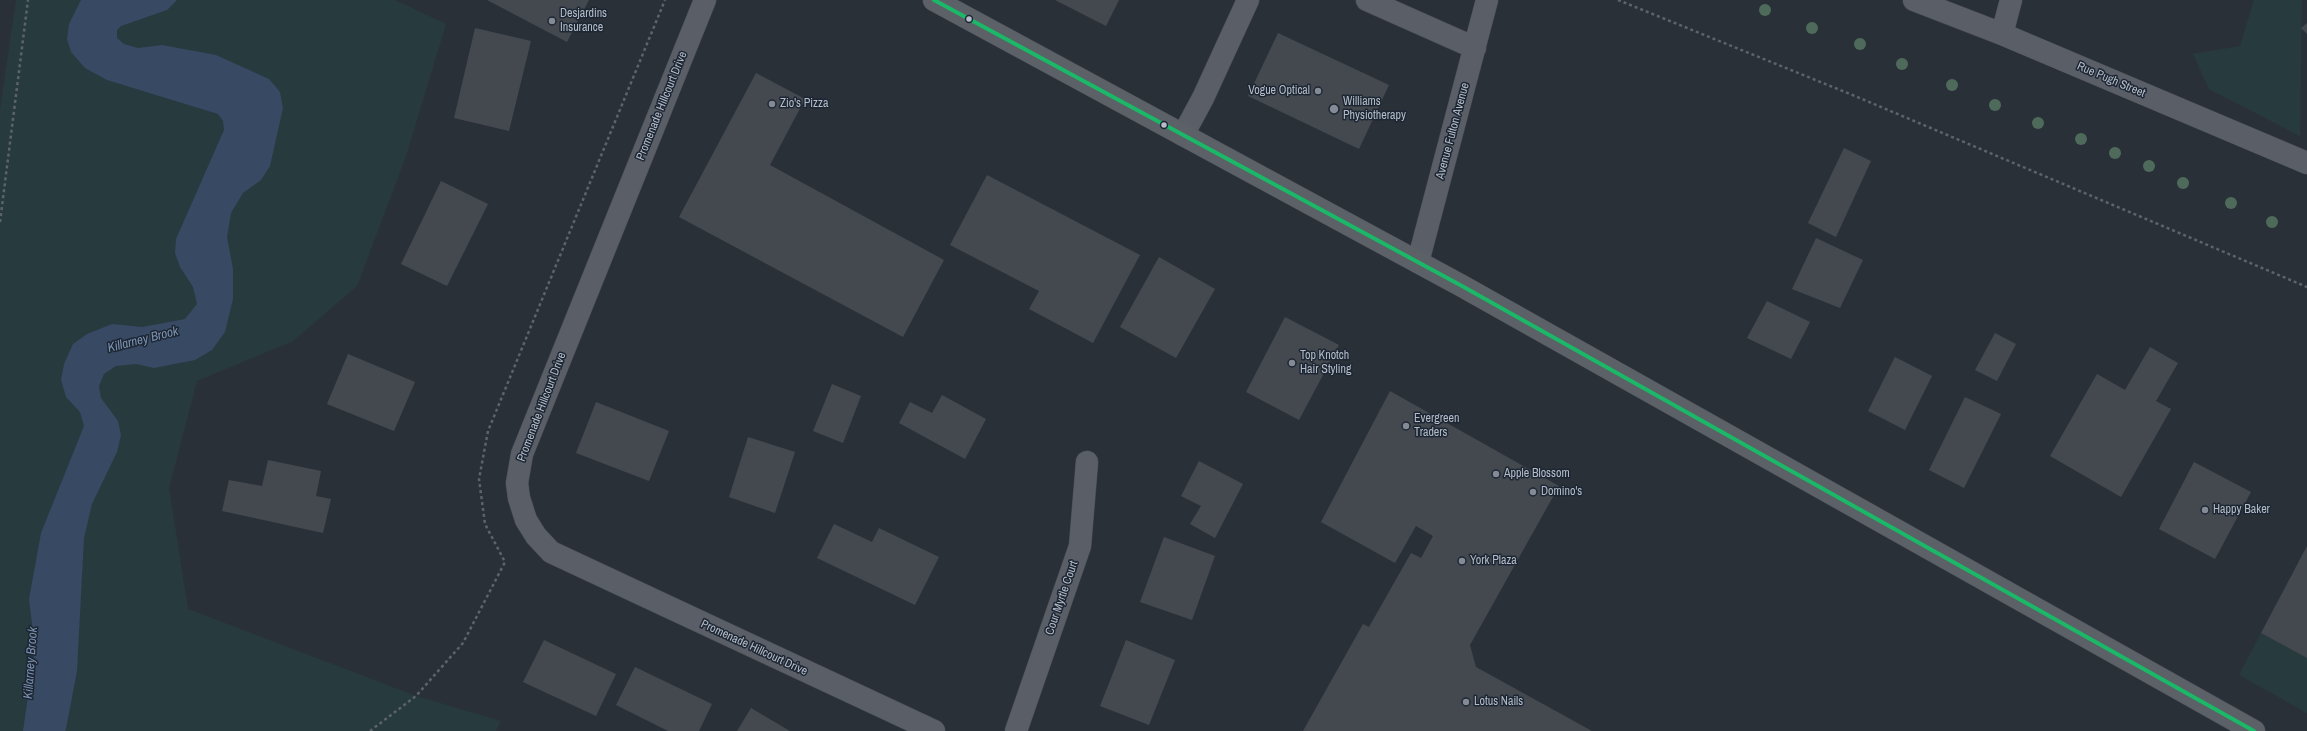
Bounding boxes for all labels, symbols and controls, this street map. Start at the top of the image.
place label: Desjardins Insurance [560,7,607,35]
unlabelled marker [964,14,974,24]
marker: Desjardins Insurance [547,16,557,26]
street label: Promenade Hillcourt Drive [634,50,690,162]
street label: Rue Pugh Street [2075,59,2147,101]
street label: Avenue Fulton Avenue [1433,81,1473,181]
place label: Vogue Optical [1248,84,1310,98]
marker: Vogue Optical [1313,86,1323,96]
place label: Williams Physiotherapy [1343,95,1406,123]
place label: Zio's Pizza [780,97,828,111]
marker: Zio's Pizza [767,99,777,109]
marker: Williams Physiotherapy [1328,103,1340,115]
unlabelled marker [1159,120,1169,130]
water label: Killarney Brook [106,324,180,356]
place label: Top Knotch Hair Styling [1300,349,1351,377]
street label: Promenade Hillcourt Drive [515,350,569,464]
marker: Top Knotch Hair Styling [1287,358,1297,368]
place label: Evergreen Traders [1414,412,1459,440]
marker: Evergreen Traders [1401,421,1411,431]
place label: Apple Blossom [1504,467,1570,481]
marker: Apple Blossom [1491,469,1501,479]
place label: Domino's [1541,485,1582,499]
marker: Domino's [1528,487,1538,497]
place label: Happy Baker [2213,503,2270,517]
marker: Happy Baker [2200,505,2210,515]
place label: York Plaza [1470,554,1517,568]
marker: York Plaza [1457,556,1467,566]
street label: Cour Myrtle Court [1043,559,1081,637]
street label: Promenade Hillcourt Drive [698,617,810,679]
water label: Killarney Brook [21,626,41,700]
place label: Lotus Nails [1474,695,1523,709]
marker: Lotus Nails [1461,697,1471,707]

